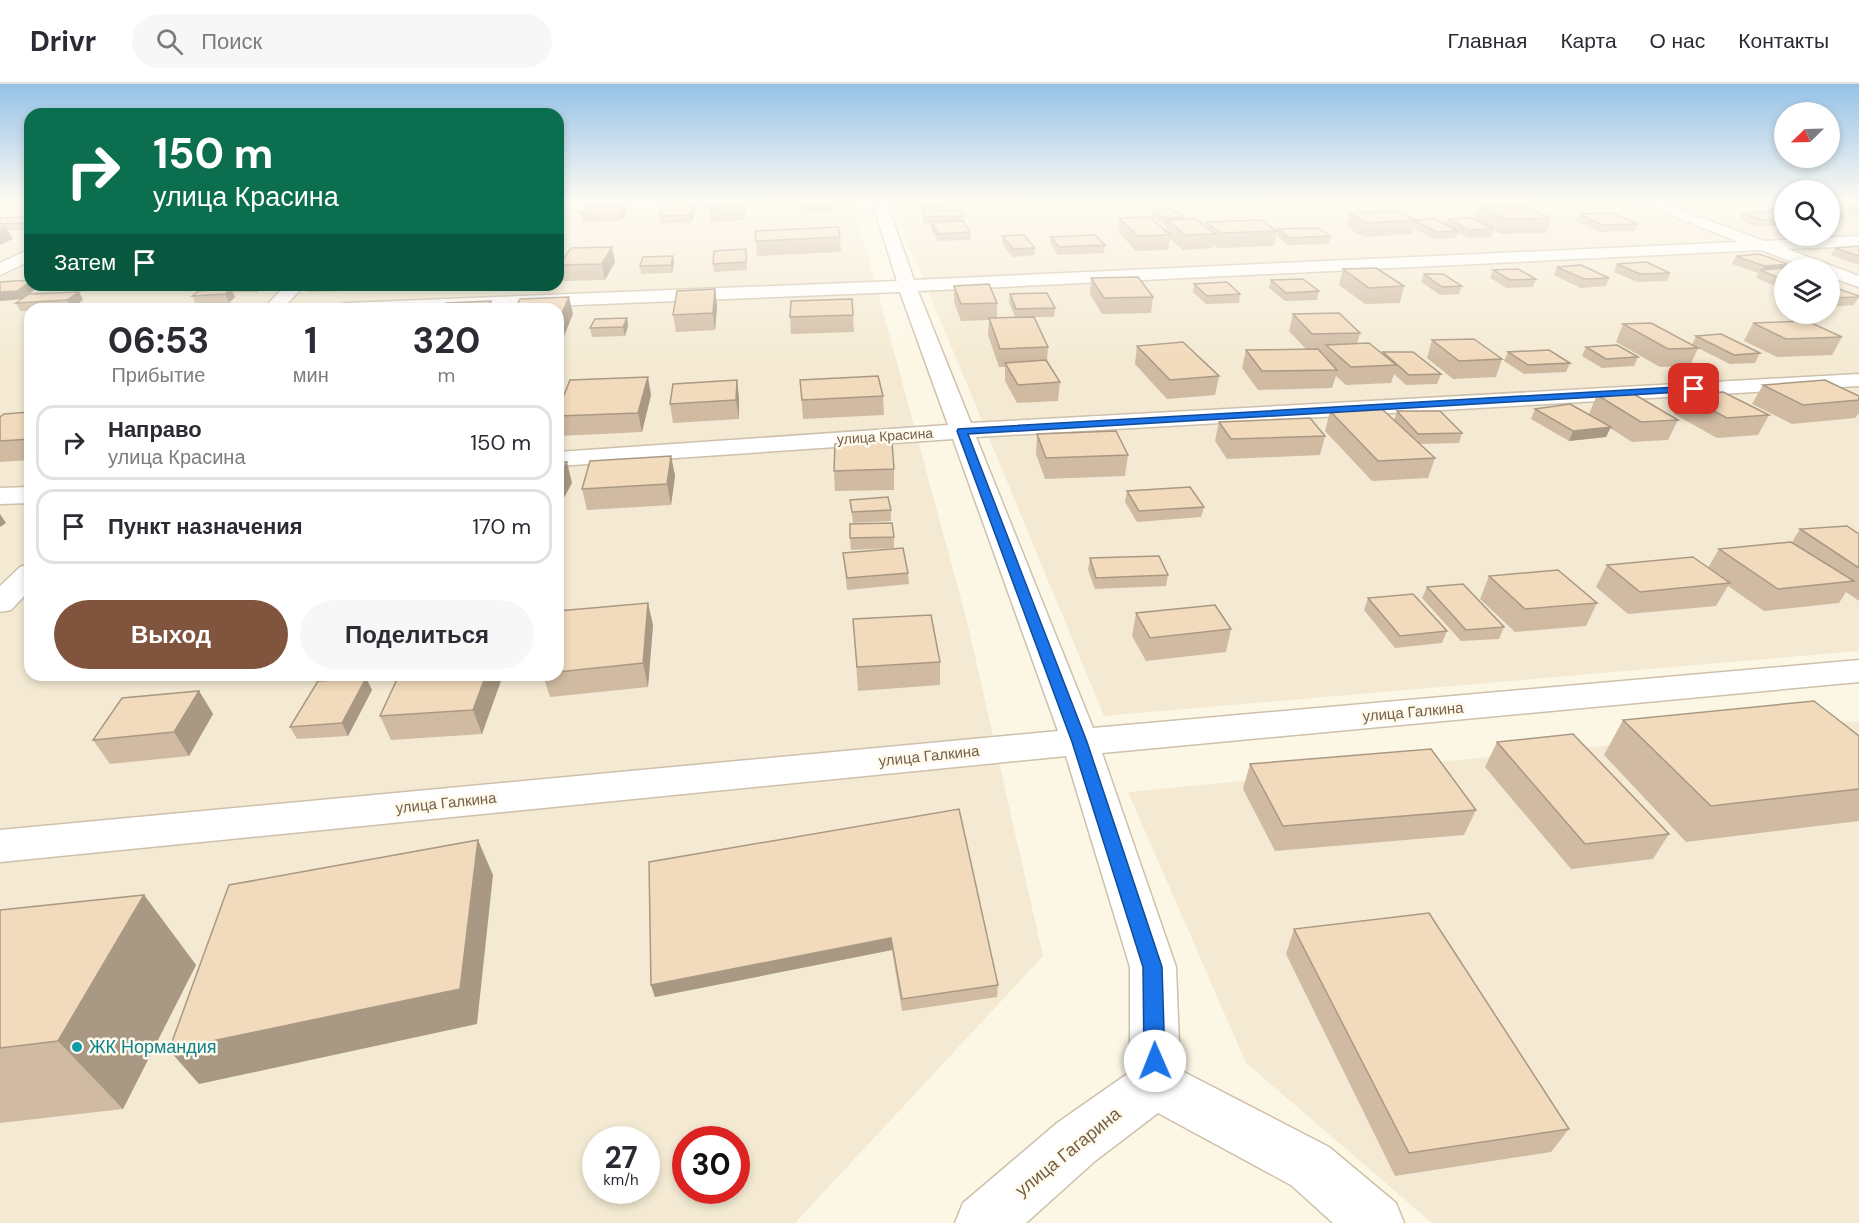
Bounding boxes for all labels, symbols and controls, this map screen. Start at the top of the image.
search box [132,14,552,68]
text: Drivr [30,23,96,60]
icon: search [153,25,186,58]
text: Поиск [201,27,262,56]
text: Главная [1447,27,1527,55]
text: Карта [1560,27,1617,55]
text: О нас [1650,27,1705,55]
text: Контакты [1738,27,1829,55]
north arrow [1774,102,1840,168]
map controls [1774,102,1840,324]
text: 150 m [153,126,273,181]
icon: right [54,132,132,210]
text: улица Красина [153,179,339,214]
button: search [1774,180,1840,246]
icon: arrive [128,246,161,279]
text: Затем [54,248,116,277]
button: layers [1774,258,1840,324]
text: 06:53 [108,317,209,364]
text: 1 [304,317,317,364]
text: 320 [413,317,480,364]
text: Прибытие [111,362,205,388]
text: мин [293,362,329,388]
text: m [437,362,455,388]
pin [1668,363,1719,414]
icon: arrive [1677,372,1710,405]
text: Направо [108,415,202,444]
street label: улица Красина [836,424,934,448]
icon: right [57,426,90,459]
text: 150 m [470,428,531,457]
text: улица Красина [108,444,246,470]
icon: arrive [57,510,90,543]
text: Пункт назначения [108,512,303,541]
text: 170 m [472,512,531,541]
button: Выход [54,600,288,669]
button: Поделиться [300,600,534,669]
street label: улица Галкина [1362,698,1465,726]
street label: улица Галкина [878,741,981,771]
street label: улица Галкина [395,788,498,818]
position arrow [1123,1029,1187,1093]
place label: ЖК Нормандия [89,1035,217,1059]
marker: ЖК Нормандия [70,1040,84,1054]
street label: улица Гагарина [1010,1101,1127,1202]
speed limit sign: 30 [672,1126,750,1204]
text: 27 [604,1138,638,1177]
text: km/h [603,1170,639,1190]

